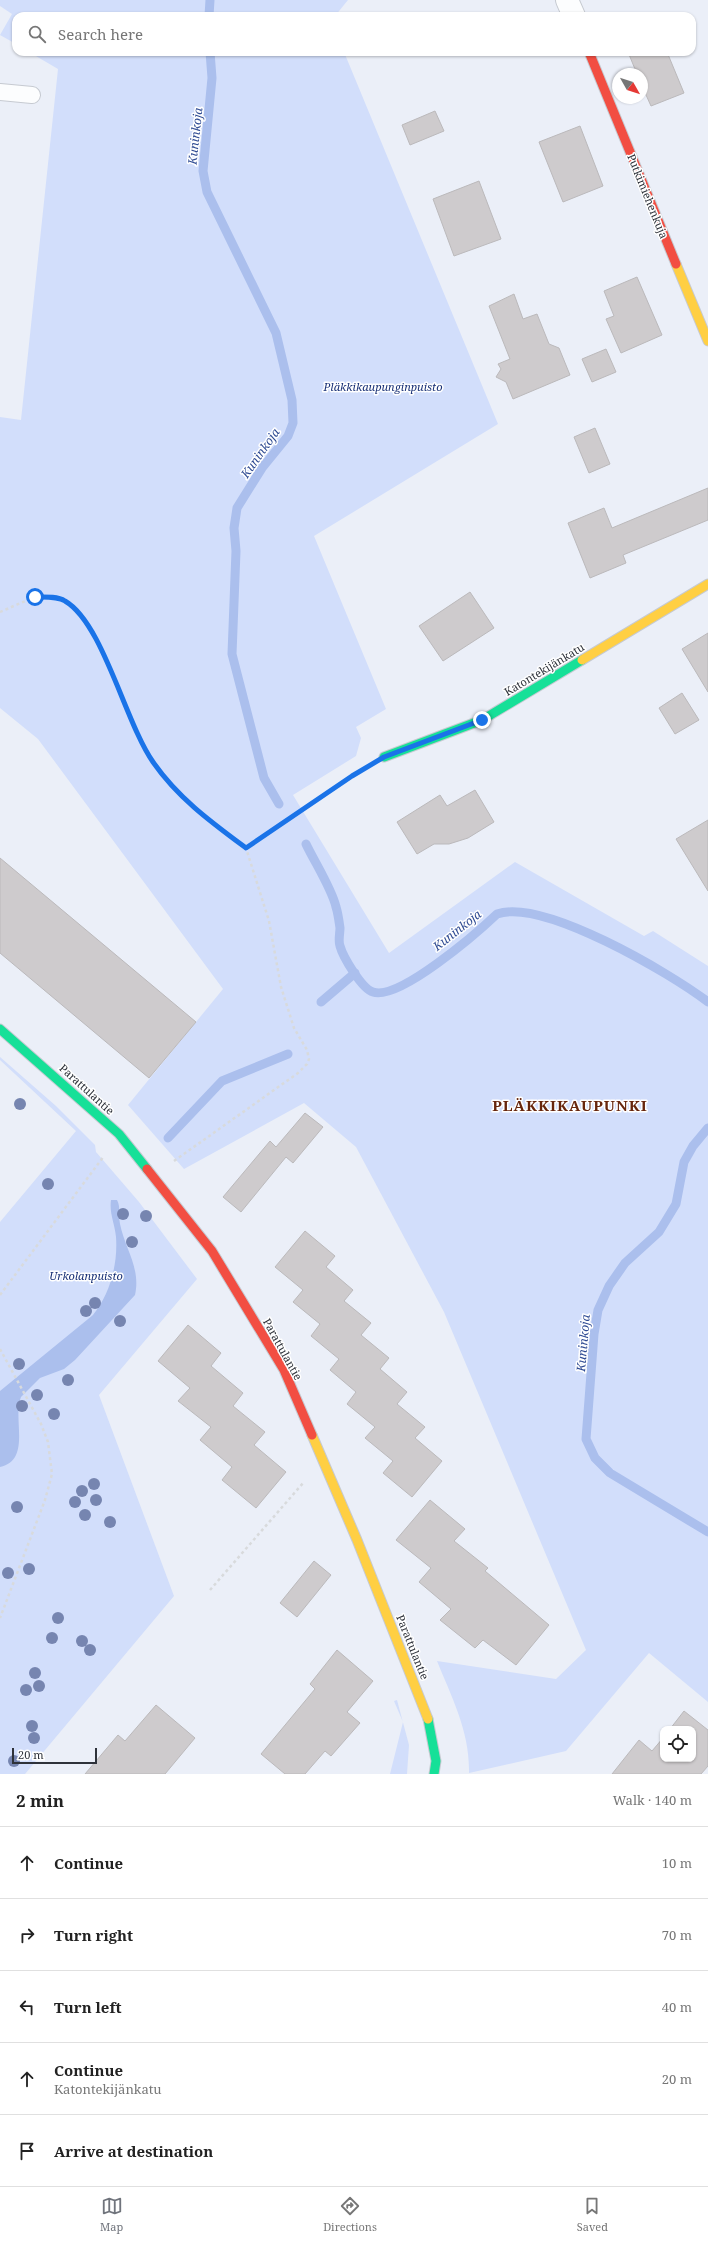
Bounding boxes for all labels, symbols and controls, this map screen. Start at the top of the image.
search box [12,12,696,56]
icon: search [26,23,48,45]
text: Search here [58,24,143,44]
north arrow [612,68,648,104]
water label: Kuninkoja [183,107,206,166]
street label: Putkimiehenkuja [624,151,672,241]
park label: Pläkkikaupunginpuisto [323,379,442,394]
water label: Kuninkoja [236,425,283,482]
route start [26,588,44,606]
street label: Katontekijänkatu [501,639,587,699]
route end [473,711,491,729]
water label: Kuninkoja [428,906,485,955]
street label: Parattulantie [56,1060,118,1118]
district label: PLÄKKIKAUPUNKI [492,1095,648,1115]
park label: Urkolanpuisto [49,1268,123,1283]
water label: Kuninkoja [572,1314,594,1373]
street label: Parattulantie [260,1315,306,1383]
street label: Parattulantie [393,1612,433,1682]
map controls [660,1726,696,1762]
button: locate [660,1726,696,1762]
scale bar [12,1746,97,1765]
text: 20 m [18,1747,44,1762]
text: 2 min [16,1789,64,1812]
text: Walk · 140 m [613,1791,692,1809]
icon: ahead [16,1852,38,1874]
text: Continue [54,1853,123,1873]
text: 10 m [662,1854,692,1872]
icon: right [16,1924,38,1946]
text: Turn right [54,1925,133,1945]
text: 70 m [662,1926,692,1944]
icon: left [16,1996,38,2018]
text: Turn left [54,1997,122,2017]
text: 40 m [662,1998,692,2016]
text: Continue [54,2060,123,2080]
icon: ahead [16,2068,38,2090]
text: 20 m [662,2070,692,2088]
text: Katontekijänkatu [54,2080,162,2098]
icon: arrive [16,2140,38,2162]
text: Arrive at destination [54,2141,213,2161]
tab: Map [100,2195,123,2234]
tab: Directions [323,2195,377,2234]
tab: Saved [577,2195,608,2234]

